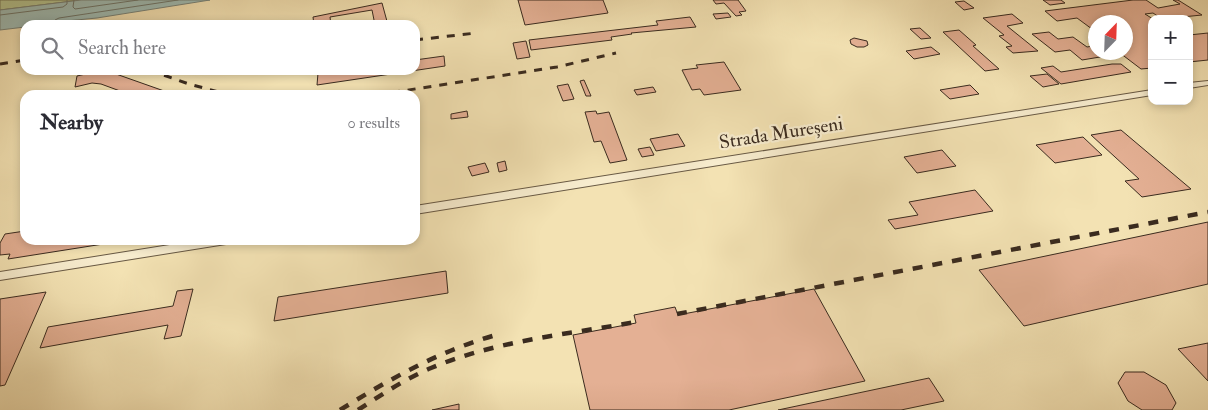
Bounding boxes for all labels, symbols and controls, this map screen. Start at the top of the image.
north arrow [1088,15,1133,60]
map controls [1148,15,1193,105]
button: + [1148,15,1193,60]
search box [20,20,420,75]
icon: search [38,34,66,62]
text: Search here [78,36,166,60]
button: − [1148,60,1193,105]
text: Nearby [40,109,103,136]
street label: Strada Mureșeni [717,111,845,155]
text: 0 results [347,113,400,133]

